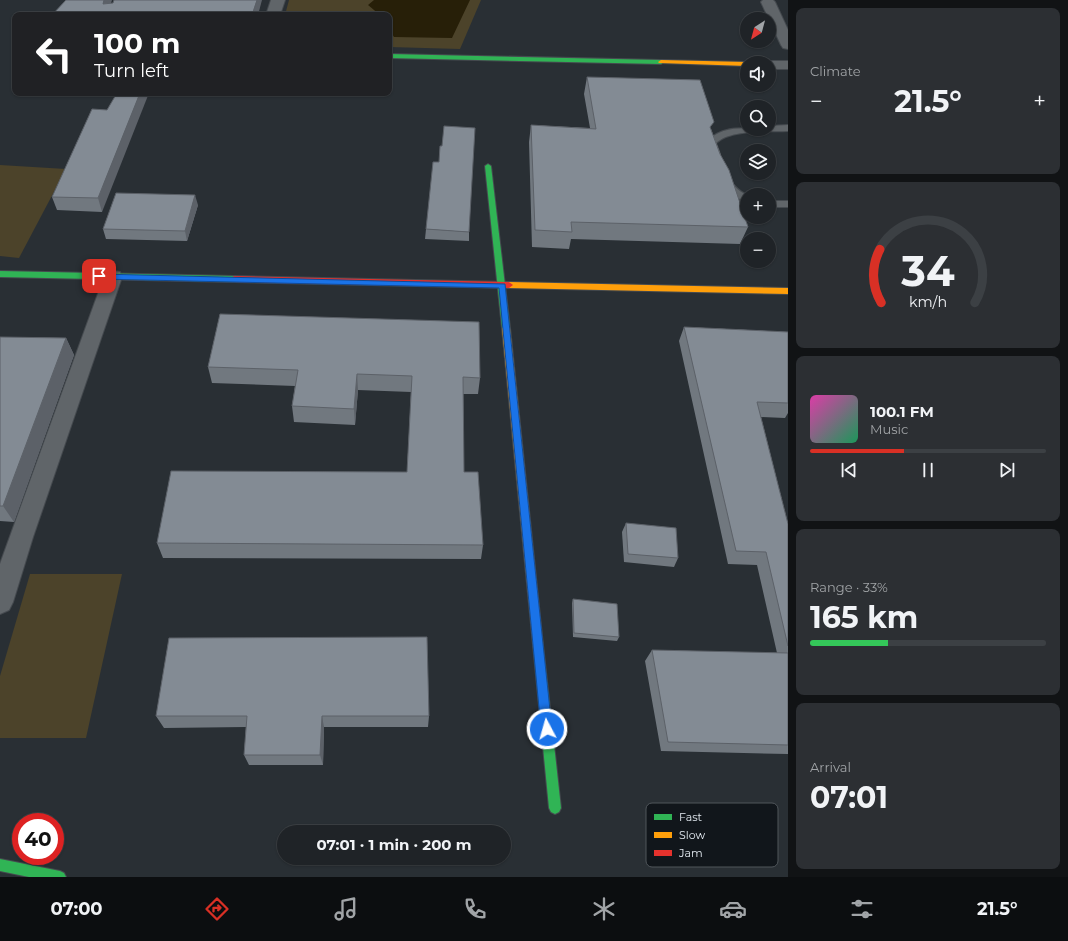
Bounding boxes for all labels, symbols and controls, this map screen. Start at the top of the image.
north arrow [740,12,776,48]
map controls [740,12,776,268]
text: 100 m [94,26,180,60]
icon: left [28,28,80,80]
button: sound [740,56,776,92]
text: Turn left [94,60,169,82]
text: Climate [810,63,861,79]
text: 21.5° [894,83,962,120]
text: − [810,88,823,115]
text: + [1033,88,1046,115]
button: search [740,100,776,136]
button: layers [740,144,776,180]
button: + [740,188,776,224]
button: − [740,232,776,268]
text: 34 [900,245,955,295]
pin [82,259,116,293]
icon: arrive [88,265,110,287]
text: km/h [909,292,947,310]
text: 100.1 FM [870,402,934,421]
text: Music [870,421,908,437]
icon: previous [838,459,860,481]
icon: pause [917,459,939,481]
icon: next [996,459,1018,481]
text: Range · 33% [810,579,888,595]
text: 165 km [810,599,918,636]
position arrow [526,708,568,750]
text: Arrival [810,759,851,775]
text: 07:01 [810,779,888,816]
legend [646,803,778,867]
text: Fast [679,810,703,824]
speed limit sign: 40 [12,813,64,865]
text: Slow [679,828,705,842]
text: 07:01 · 1 min · 200 m [316,835,472,854]
text: Jam [678,846,703,860]
icon: directions [203,895,231,923]
icon: music [332,895,360,923]
icon: phone [461,895,489,923]
icon: climate [590,895,618,923]
icon: car [719,895,747,923]
icon: filters [848,895,876,923]
text: 07:00 [50,898,103,920]
text: 21.5° [977,898,1017,920]

